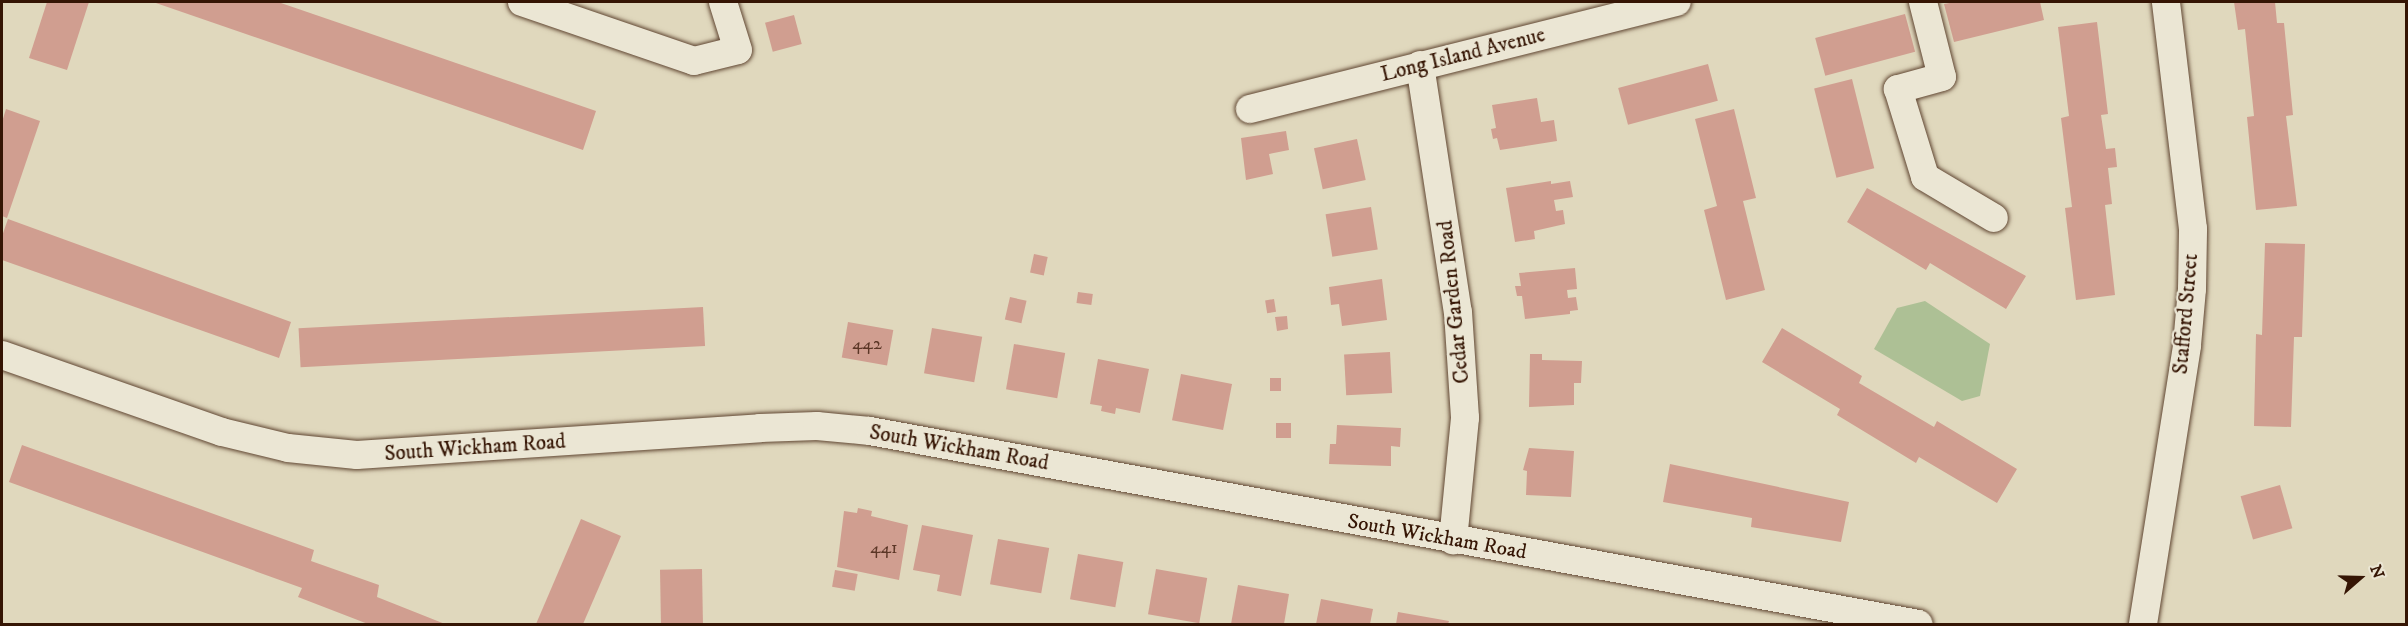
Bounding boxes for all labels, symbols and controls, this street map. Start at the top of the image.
street label: Long Island Avenue [1378,22,1548,88]
street label: Cedar Garden Road [1433,219,1475,385]
street label: Stafford Street [2168,253,2204,375]
house number: 442 [852,333,882,355]
street label: South Wickham Road [867,420,1051,476]
street label: South Wickham Road [384,429,566,467]
street label: South Wickham Road [1345,509,1529,565]
house number: 441 [870,537,898,559]
north arrow [2330,548,2390,608]
text: N [2365,562,2389,581]

